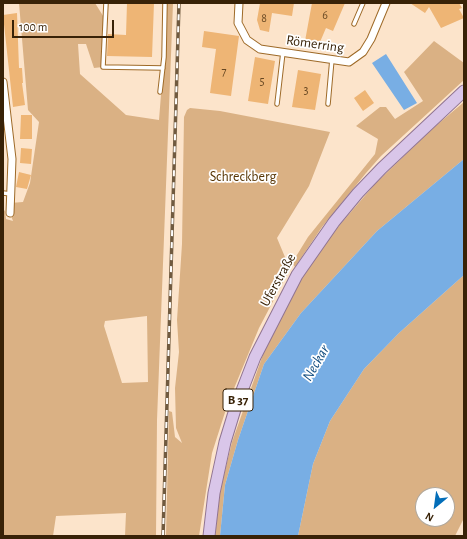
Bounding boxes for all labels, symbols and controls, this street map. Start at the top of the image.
house number: 6 [322,8,328,22]
house number: 8 [261,11,267,25]
scale bar [14,12,116,38]
text: 100 m [19,21,47,33]
street label: Römerring [285,32,345,56]
house number: 7 [221,64,227,78]
house number: 5 [259,74,265,88]
house number: 3 [304,83,308,97]
park label: Schreckberg [210,169,276,185]
street label: Uferstraße [256,250,300,310]
water label: Neckar [299,342,333,384]
road number: B 37 [223,389,253,411]
north arrow [415,487,455,527]
text: N [423,510,435,524]

